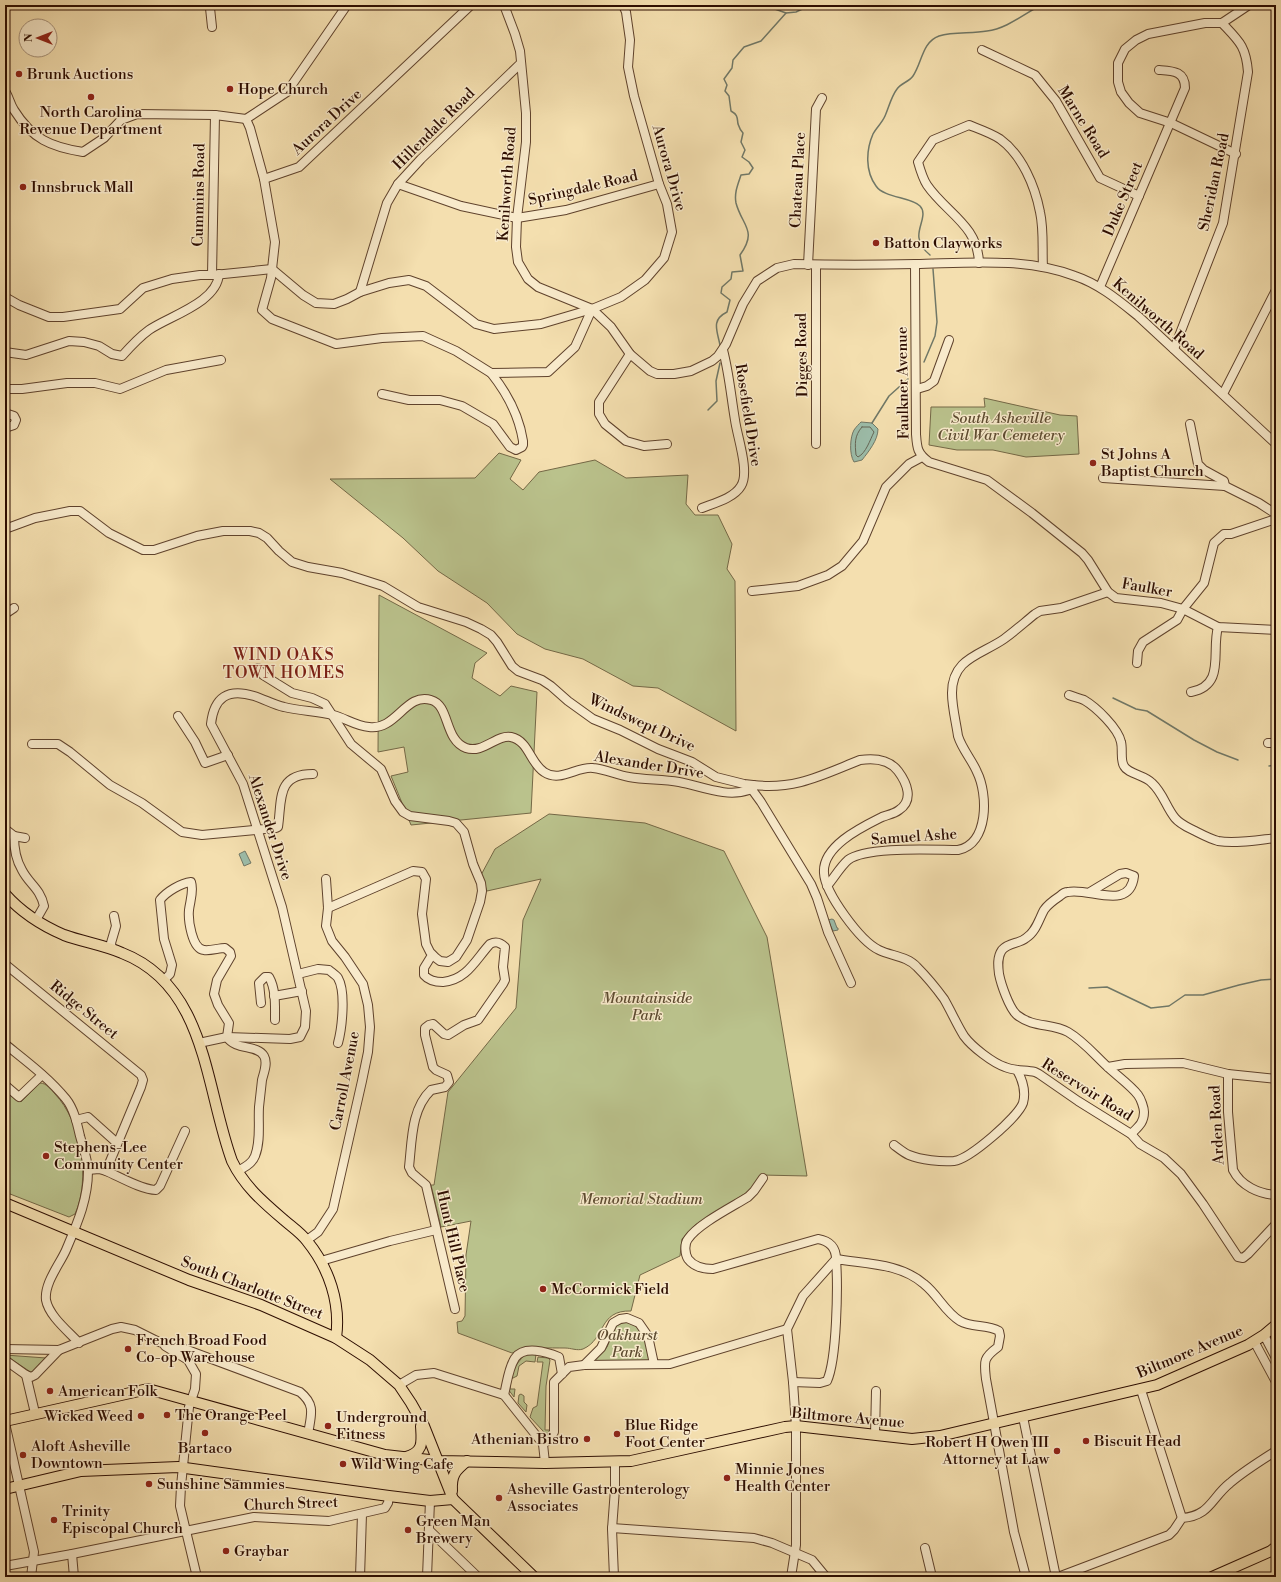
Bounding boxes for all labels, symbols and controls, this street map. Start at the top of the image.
north arrow [18,18,58,58]
text: N [22,33,36,42]
place label: Brunk Auctions [26,65,133,84]
marker: Brunk Auctions [14,69,24,79]
place label: Hope Church [238,80,328,99]
street label: Marne Road [1053,82,1113,162]
marker: Hope Church [225,84,235,94]
street label: Hillendale Road [389,84,479,174]
street label: Aurora Drive [287,85,366,160]
marker: North Carolina Revenue Department [86,92,96,102]
place label: North Carolina Revenue Department [19,103,163,139]
street label: Aurora Drive [647,122,690,213]
street label: Kenilworth Road [494,126,521,242]
street label: Chateau Place [786,131,810,229]
street label: Sheridan Road [1194,131,1234,233]
street label: Cummins Road [189,143,209,247]
street label: Duke Street [1099,158,1148,239]
street label: Springdale Road [526,166,640,210]
place label: Innsbruck Mall [31,178,134,197]
marker: Innsbruck Mall [18,182,28,192]
place label: Batton Clayworks [883,234,1002,253]
marker: Batton Clayworks [871,238,881,248]
street label: Kenilworth Road [1109,274,1208,364]
street label: Digges Road [792,312,812,397]
street label: Faulkner Avenue [893,326,913,440]
street label: Rosefield Drive [730,362,766,468]
park label: South Asheville Civil War Cemetery [937,409,1066,445]
place label: St Johns A Baptist Church [1100,445,1204,481]
marker: St Johns A Baptist Church [1088,458,1098,468]
street label: Faulker [1120,574,1174,602]
district label: WIND OAKS TOWN HOMES [223,645,345,683]
street label: Windswept Drive [585,690,698,756]
street label: Alexander Drive [592,747,705,783]
street label: Alexander Drive [244,771,296,882]
street label: Samuel Ashe [870,825,958,849]
street label: Ridge Street [46,977,123,1044]
park label: Mountainside Park [602,989,692,1025]
street label: Carroll Avenue [326,1030,364,1132]
street label: Reservoir Road [1038,1054,1136,1126]
street label: Arden Road [1205,1084,1229,1166]
place label: Stephens-Lee Community Center [54,1138,184,1174]
marker: Stephens-Lee Community Center [41,1151,51,1161]
street label: Hunt Hill Place [432,1188,474,1294]
park label: Memorial Stadium [579,1190,703,1209]
street label: South Charlotte Street [178,1252,326,1324]
place label: McCormick Field [551,1280,670,1299]
marker: McCormick Field [538,1284,548,1294]
street label: Biltmore Avenue [1133,1321,1246,1383]
park label: Oakhurst Park [596,1326,659,1362]
place label: French Broad Food Co-op Warehouse [136,1331,267,1367]
marker: French Broad Food Co-op Warehouse [123,1344,133,1354]
place label: American Folk [57,1382,159,1401]
marker: American Folk [45,1386,55,1396]
street label: Biltmore Avenue [790,1404,905,1432]
place label: The Orange Peel [175,1406,287,1425]
place label: Wicked Weed [43,1407,133,1426]
place label: Underground Fitness [336,1408,427,1444]
marker: The Orange Peel [162,1410,172,1420]
marker: Wicked Weed [136,1411,146,1421]
place label: Blue Ridge Foot Center [624,1416,706,1452]
marker: Underground Fitness [323,1421,333,1431]
marker: Bartaco [200,1428,210,1438]
marker: Blue Ridge Foot Center [612,1429,622,1439]
place label: Athenian Bistro [470,1430,579,1449]
place label: Biscuit Head [1093,1432,1182,1451]
place label: Robert H Owen III Attorney at Law [925,1433,1050,1469]
marker: Athenian Bistro [582,1434,592,1444]
marker: Biscuit Head [1081,1436,1091,1446]
place label: Aloft Asheville Downtown [30,1437,130,1473]
place label: Bartaco [177,1439,232,1458]
marker: Robert H Owen III Attorney at Law [1052,1446,1062,1456]
marker: Aloft Asheville Downtown [18,1450,28,1460]
place label: Wild Wing Cafe [350,1455,453,1474]
marker: Wild Wing Cafe [338,1459,348,1469]
place label: Minnie Jones Health Center [735,1460,831,1496]
marker: Minnie Jones Health Center [722,1473,732,1483]
place label: Sunshine Sammies [157,1475,285,1494]
marker: Sunshine Sammies [144,1479,154,1489]
place label: Asheville Gastroenterology Associates [506,1480,690,1516]
street label: Church Street [244,1493,339,1515]
marker: Asheville Gastroenterology Associates [494,1493,504,1503]
place label: Trinity Episcopal Church [62,1502,183,1538]
place label: Green Man Brewery [415,1512,490,1548]
marker: Trinity Episcopal Church [49,1515,59,1525]
marker: Green Man Brewery [403,1525,413,1535]
place label: Graybar [234,1542,289,1561]
marker: Graybar [221,1546,231,1556]

